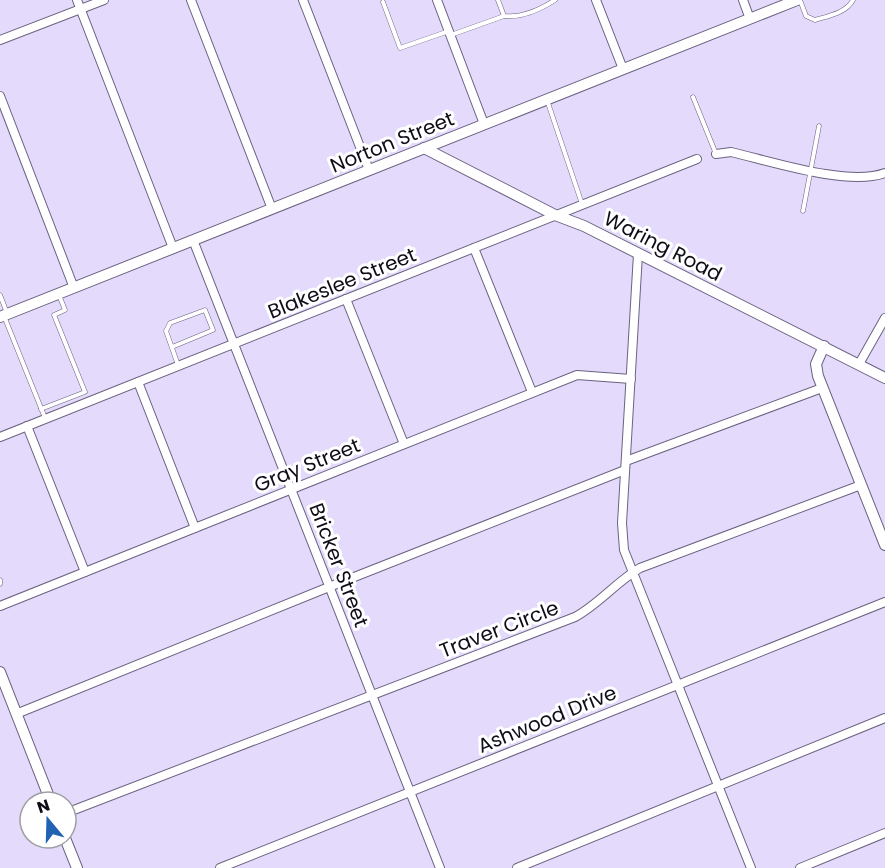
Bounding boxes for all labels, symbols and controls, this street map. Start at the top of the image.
street label: Norton Street [326,104,458,180]
street label: Waring Road [599,204,727,288]
street label: Blakeslee Street [264,241,420,325]
street label: Gray Street [250,431,364,499]
street label: Bricker Street [302,499,376,631]
street label: Traver Circle [435,593,563,665]
street label: Ashwood Drive [473,678,621,760]
north arrow [18,790,78,850]
text: N [34,793,53,819]

